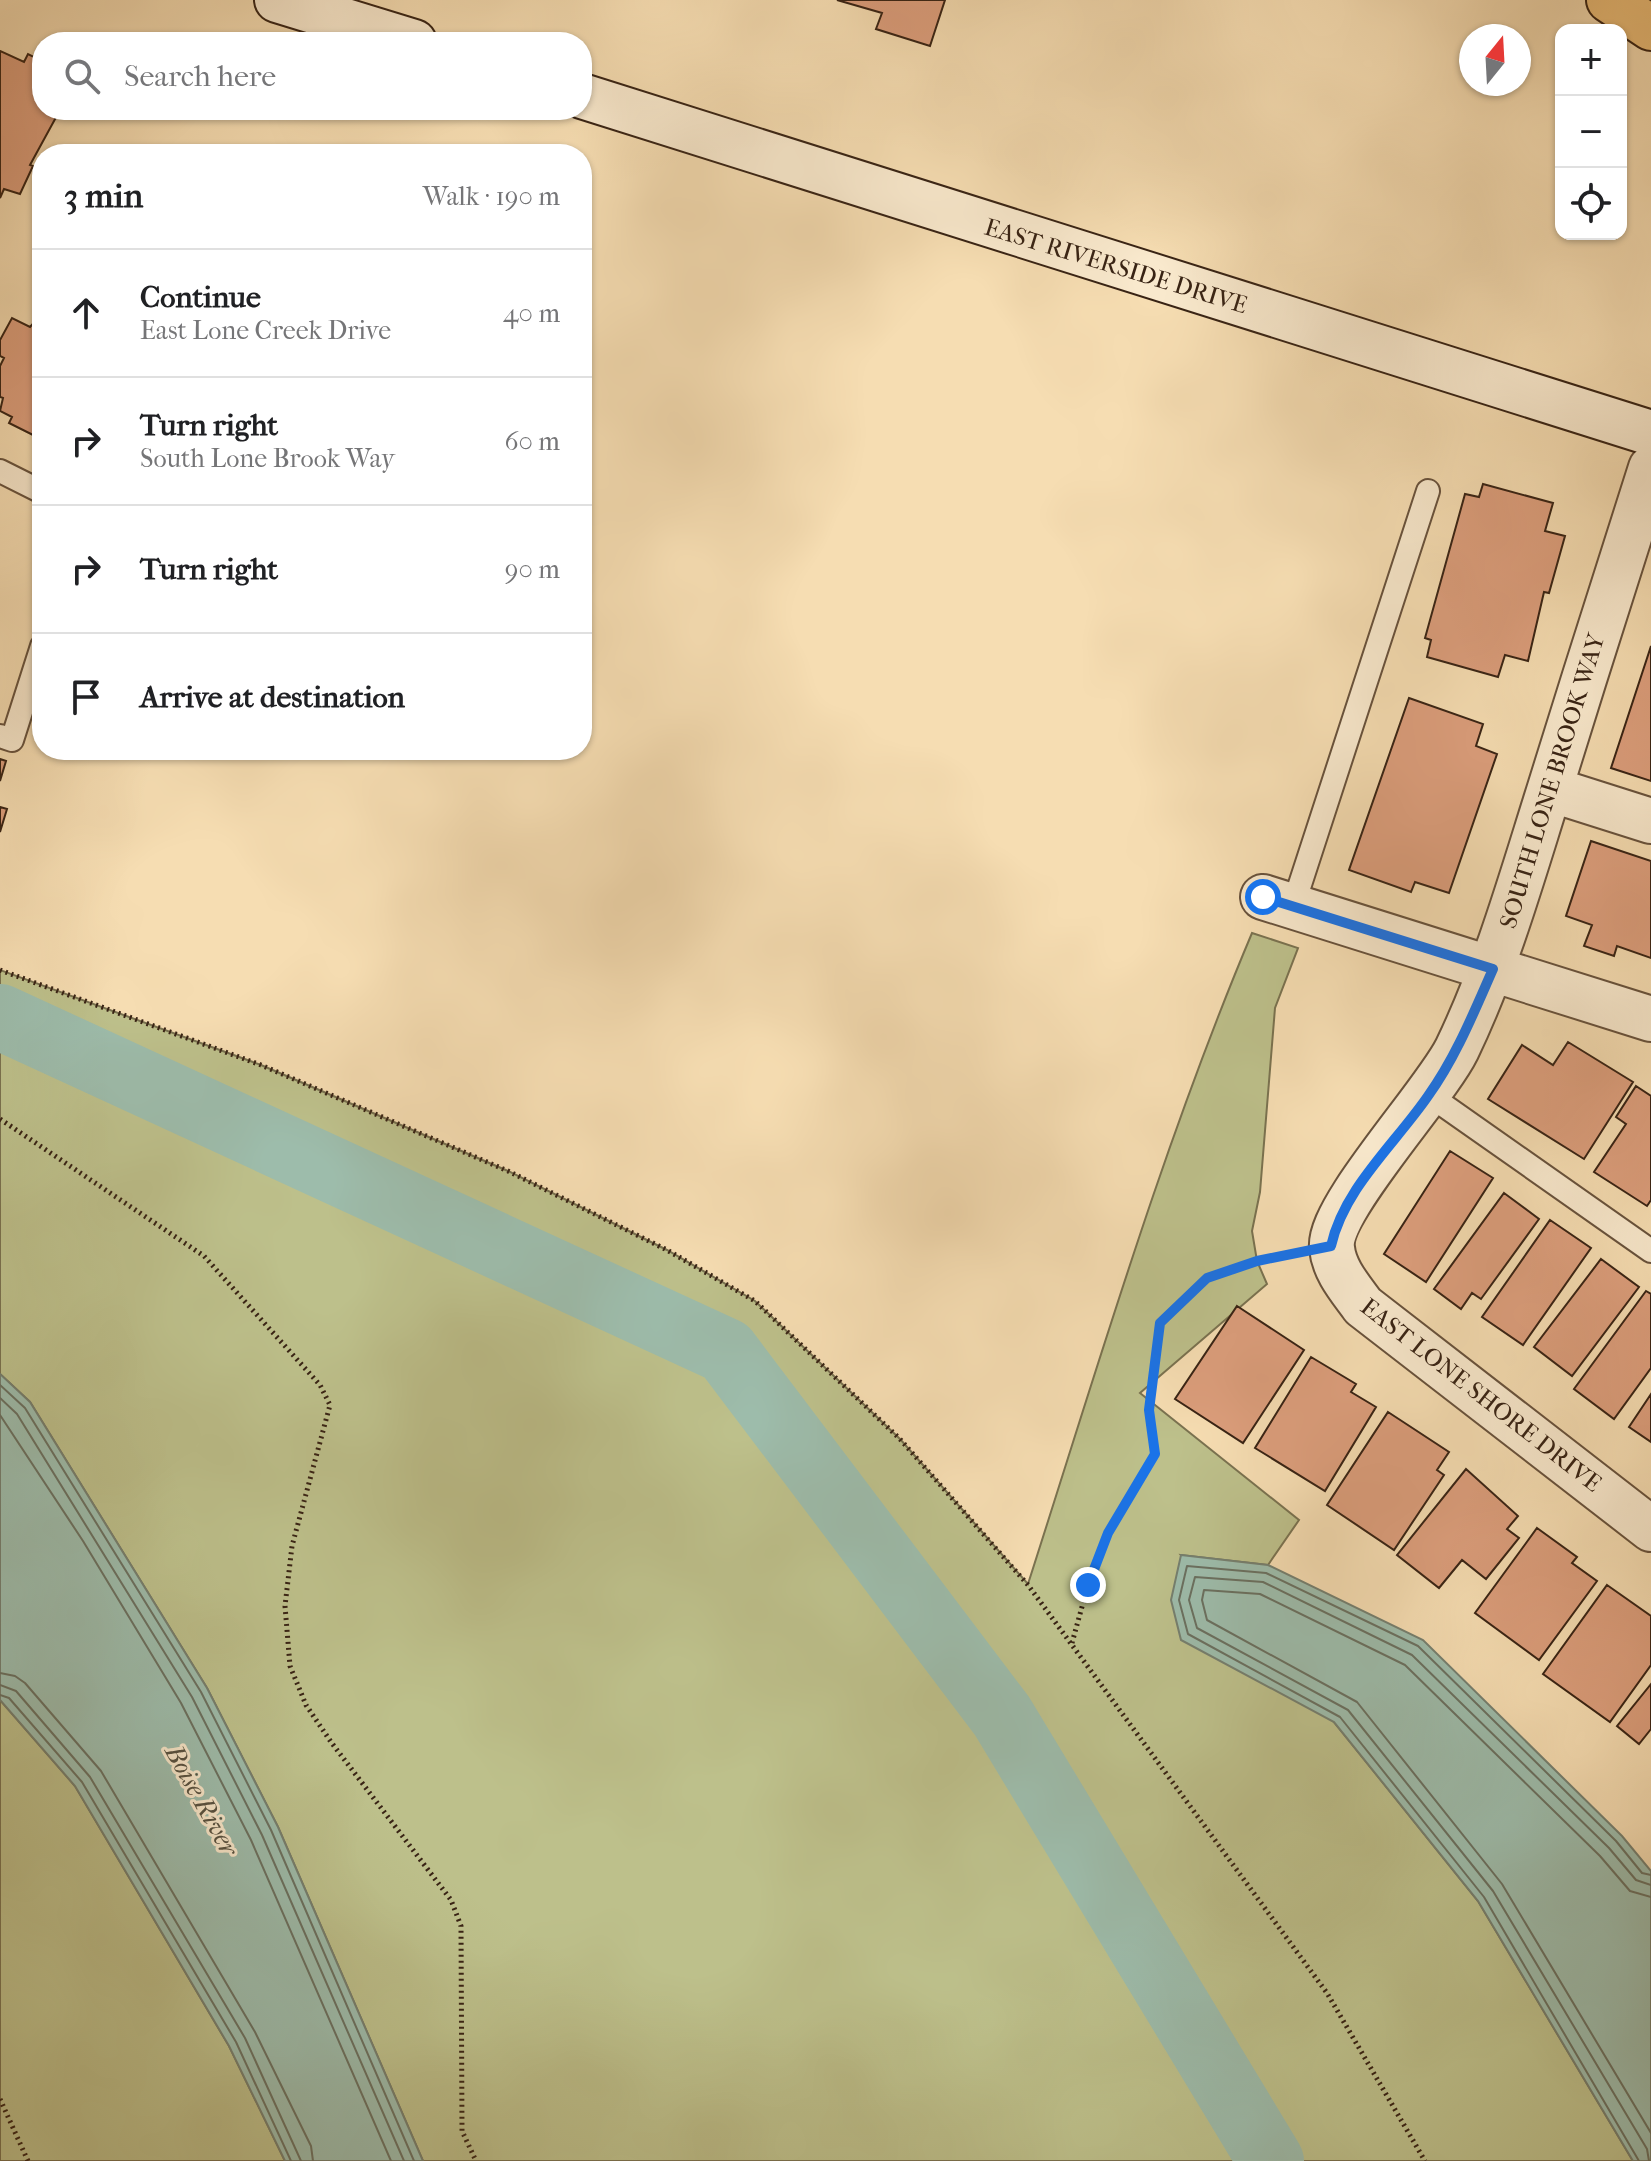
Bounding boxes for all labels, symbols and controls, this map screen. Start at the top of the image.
north arrow [1459,24,1531,96]
map controls [1555,24,1627,240]
button: + [1555,24,1627,96]
search box [32,32,592,120]
icon: search [60,54,104,98]
text: Search here [124,59,276,94]
button: − [1555,96,1627,168]
button: locate [1555,168,1627,240]
text: 3 min [64,176,143,216]
text: Walk · 190 m [423,181,560,212]
street label: EAST RIVERSIDE DRIVE [981,213,1251,319]
text: Continue [140,280,261,315]
icon: ahead [64,291,108,335]
text: 40 m [503,298,560,329]
text: East Lone Creek Drive [140,315,391,346]
text: Turn right [140,408,278,443]
icon: right [64,419,108,463]
text: 60 m [504,426,560,457]
text: South Lone Brook Way [140,443,395,474]
icon: right [64,547,108,591]
text: Turn right [140,552,278,587]
text: 90 m [505,554,560,585]
street label: SOUTH LONE BROOK WAY [1494,630,1610,932]
icon: arrive [64,675,108,719]
text: Arrive at destination [140,680,405,715]
route start [1245,879,1281,915]
street label: EAST LONE SHORE DRIVE [1355,1292,1607,1498]
route end [1070,1567,1106,1603]
water label: Boise River [157,1738,246,1863]

